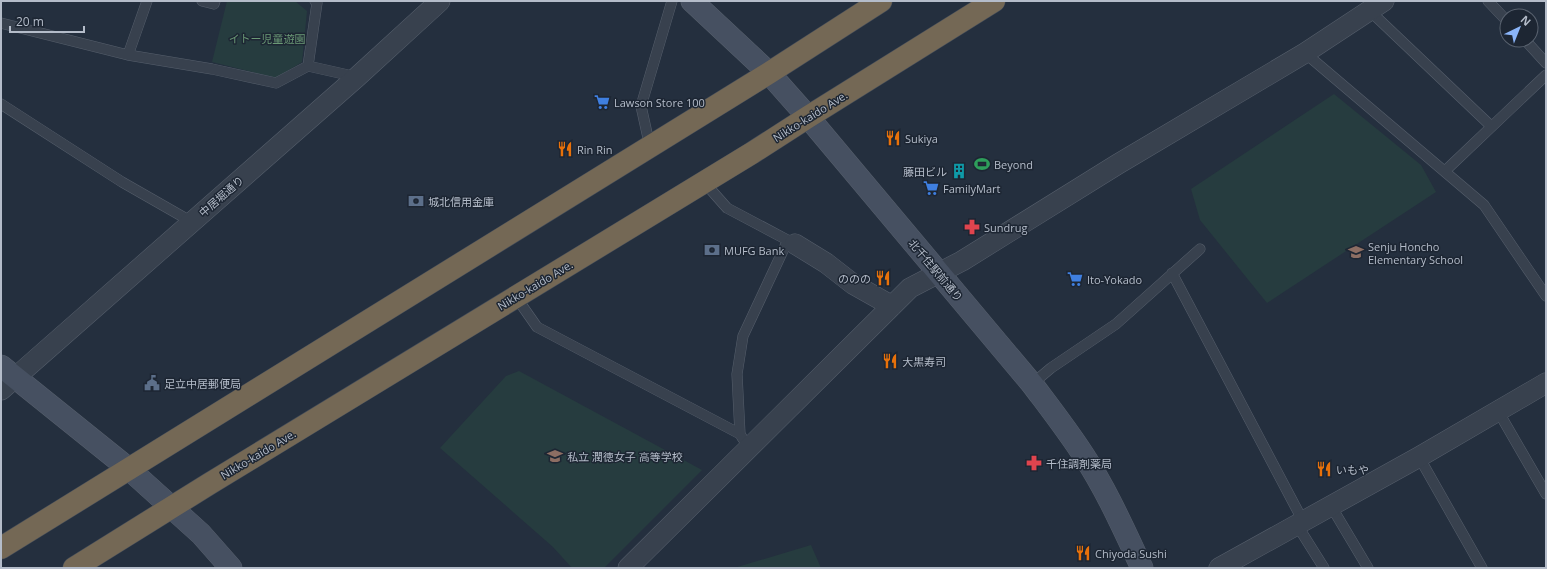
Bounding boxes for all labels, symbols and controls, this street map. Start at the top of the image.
scale bar [10,8,84,34]
north arrow [1499,8,1539,48]
text: N [1518,12,1535,29]
text: 20 m [16,13,44,30]
park label: イトー児童遊園 [229,31,306,46]
street label: Nikko-kaido Ave. [770,87,850,145]
supermarket icon: Lawson Store 100 [593,93,611,111]
place label: Lawson Store 100 [614,95,705,110]
restaurant icon: Sukiya [884,129,902,147]
place label: Sukiya [905,131,938,146]
restaurant icon: Rin Rin [556,140,574,158]
place label: Rin Rin [577,142,612,157]
sports icon: Beyond [973,155,991,173]
place label: Beyond [994,157,1033,172]
building icon: 藤田ビル [950,162,968,180]
place label: 藤田ビル [903,164,947,179]
street label: 中居堀通り [195,172,247,220]
supermarket icon: FamilyMart [922,179,940,197]
place label: FamilyMart [943,181,1001,196]
bank icon: 城北信用金庫 [407,192,425,210]
place label: 城北信用金庫 [428,194,494,209]
pharmacy icon: Sundrug [963,218,981,236]
place label: Sundrug [984,220,1027,235]
street label: 北千住駅前通り [906,236,966,304]
place label: Senju Honcho Elementary School [1368,239,1463,267]
bank icon: MUFG Bank [703,241,721,259]
place label: MUFG Bank [724,243,784,258]
school or university icon: Senju Honcho Elementary School [1347,243,1365,261]
street label: Nikko-kaido Ave. [495,257,575,313]
restaurant icon: ののの [874,269,892,287]
supermarket icon: Ito-Yokado [1066,270,1084,288]
place label: ののの [838,271,871,286]
place label: Ito-Yokado [1087,272,1143,287]
restaurant icon: 大黒寿司 [881,352,899,370]
place label: 大黒寿司 [902,354,946,369]
public building icon: 足立中居郵便局 [143,374,161,392]
place label: 足立中居郵便局 [164,376,241,391]
street label: Nikko-kaido Ave. [218,426,298,482]
school or university icon: 私立 潤徳女子 高等学校 [546,447,564,465]
place label: 私立 潤徳女子 高等学校 [567,449,683,464]
pharmacy icon: 千住調剤薬局 [1025,454,1043,472]
place label: 千住調剤薬局 [1046,456,1112,471]
restaurant icon: いもや [1315,460,1333,478]
place label: いもや [1336,462,1369,477]
restaurant icon: Chiyoda Sushi [1074,544,1092,562]
place label: Chiyoda Sushi [1095,546,1167,561]

